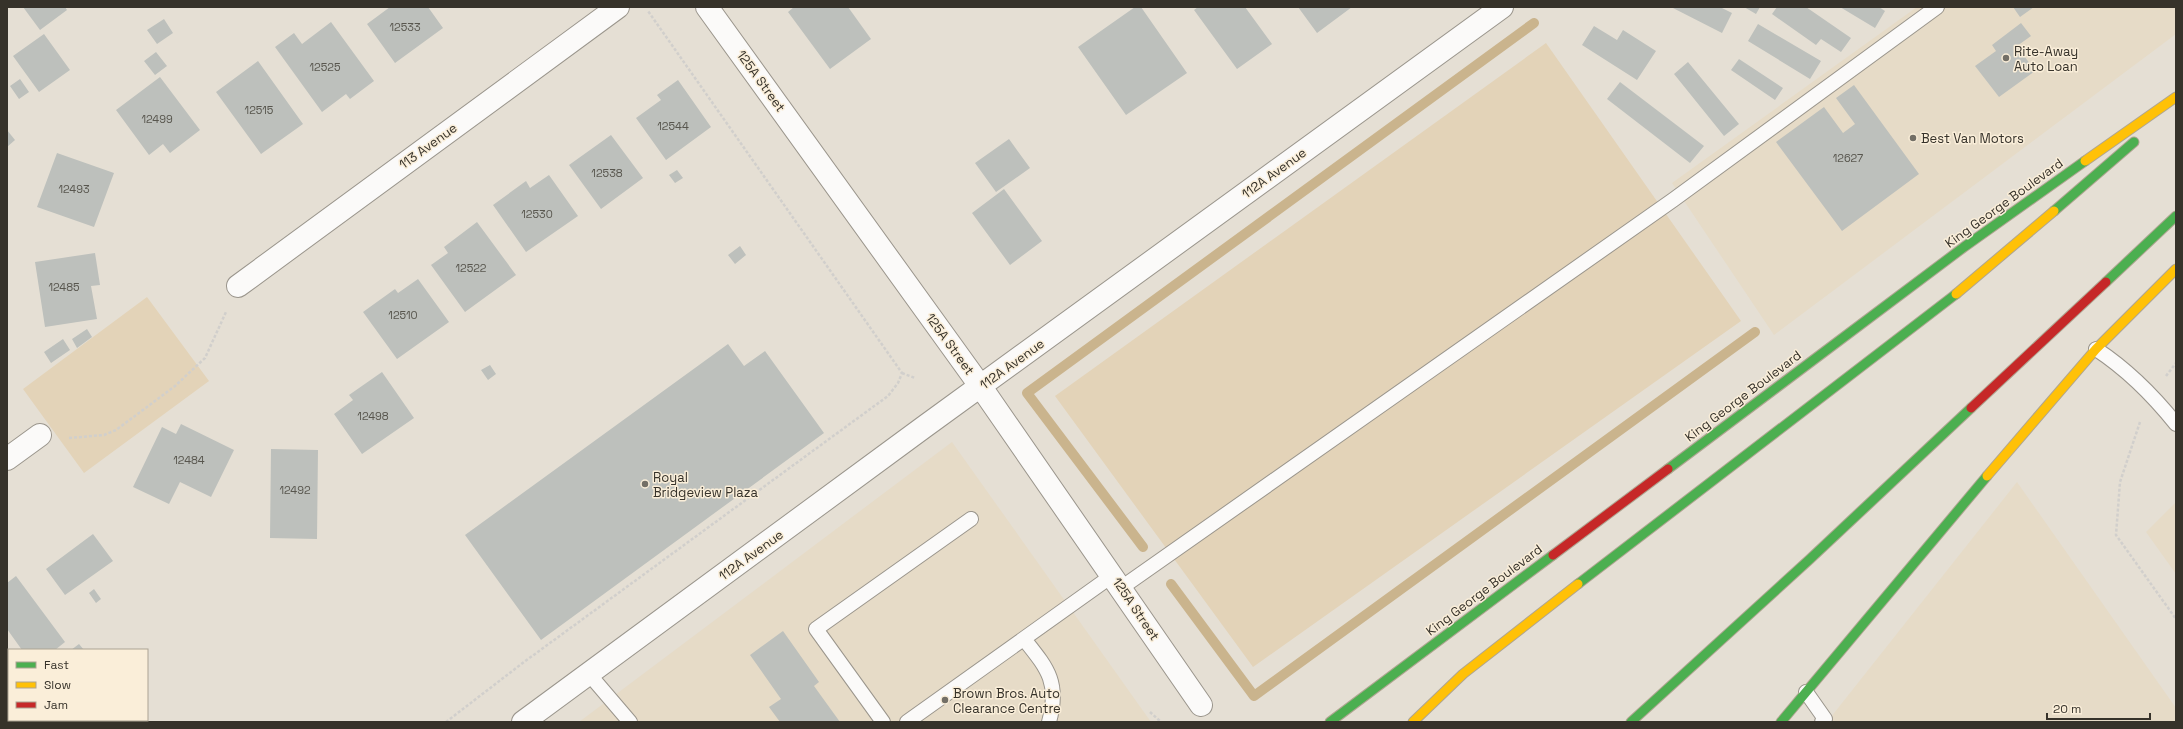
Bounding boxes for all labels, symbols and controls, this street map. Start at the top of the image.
house number: 12533 [389,20,421,34]
place label: Rite-Away Auto Loan [2014,43,2078,75]
street label: 125A Street [733,47,789,115]
marker: Rite-Away Auto Loan [2001,53,2011,63]
house number: 12525 [310,60,341,74]
house number: 12515 [245,103,274,117]
house number: 12499 [141,112,173,126]
street label: 113 Avenue [396,119,460,173]
house number: 12544 [657,119,689,133]
place label: Best Van Motors [1921,130,2024,147]
marker: Best Van Motors [1908,133,1918,143]
street label: 112A Avenue [1238,144,1310,202]
house number: 12627 [1833,151,1863,165]
street label: King George Boulevard [1942,154,2066,252]
house number: 12538 [591,166,623,180]
house number: 12493 [58,182,90,196]
house number: 12530 [521,207,553,221]
house number: 12522 [456,261,487,275]
house number: 12485 [48,280,80,294]
house number: 12510 [388,308,418,322]
street label: 125A Street [922,310,978,378]
street label: 112A Avenue [976,335,1048,393]
street label: King George Boulevard [1681,347,1805,445]
house number: 12498 [357,409,389,423]
house number: 12484 [173,453,205,467]
place label: Royal Bridgeview Plaza [653,469,759,501]
marker: Royal Bridgeview Plaza [640,479,650,489]
house number: 12492 [279,483,311,497]
street label: 112A Avenue [715,526,787,584]
street label: King George Boulevard [1422,541,1546,639]
street label: 125A Street [1109,574,1163,644]
legend [8,649,148,721]
text: Fast [44,657,69,673]
text: Slow [44,677,71,693]
place label: Brown Bros. Auto Clearance Centre [953,685,1061,717]
marker: Brown Bros. Auto Clearance Centre [940,695,950,705]
scale bar [2047,695,2150,721]
text: Jam [44,697,68,713]
text: 20 m [2053,701,2081,717]

